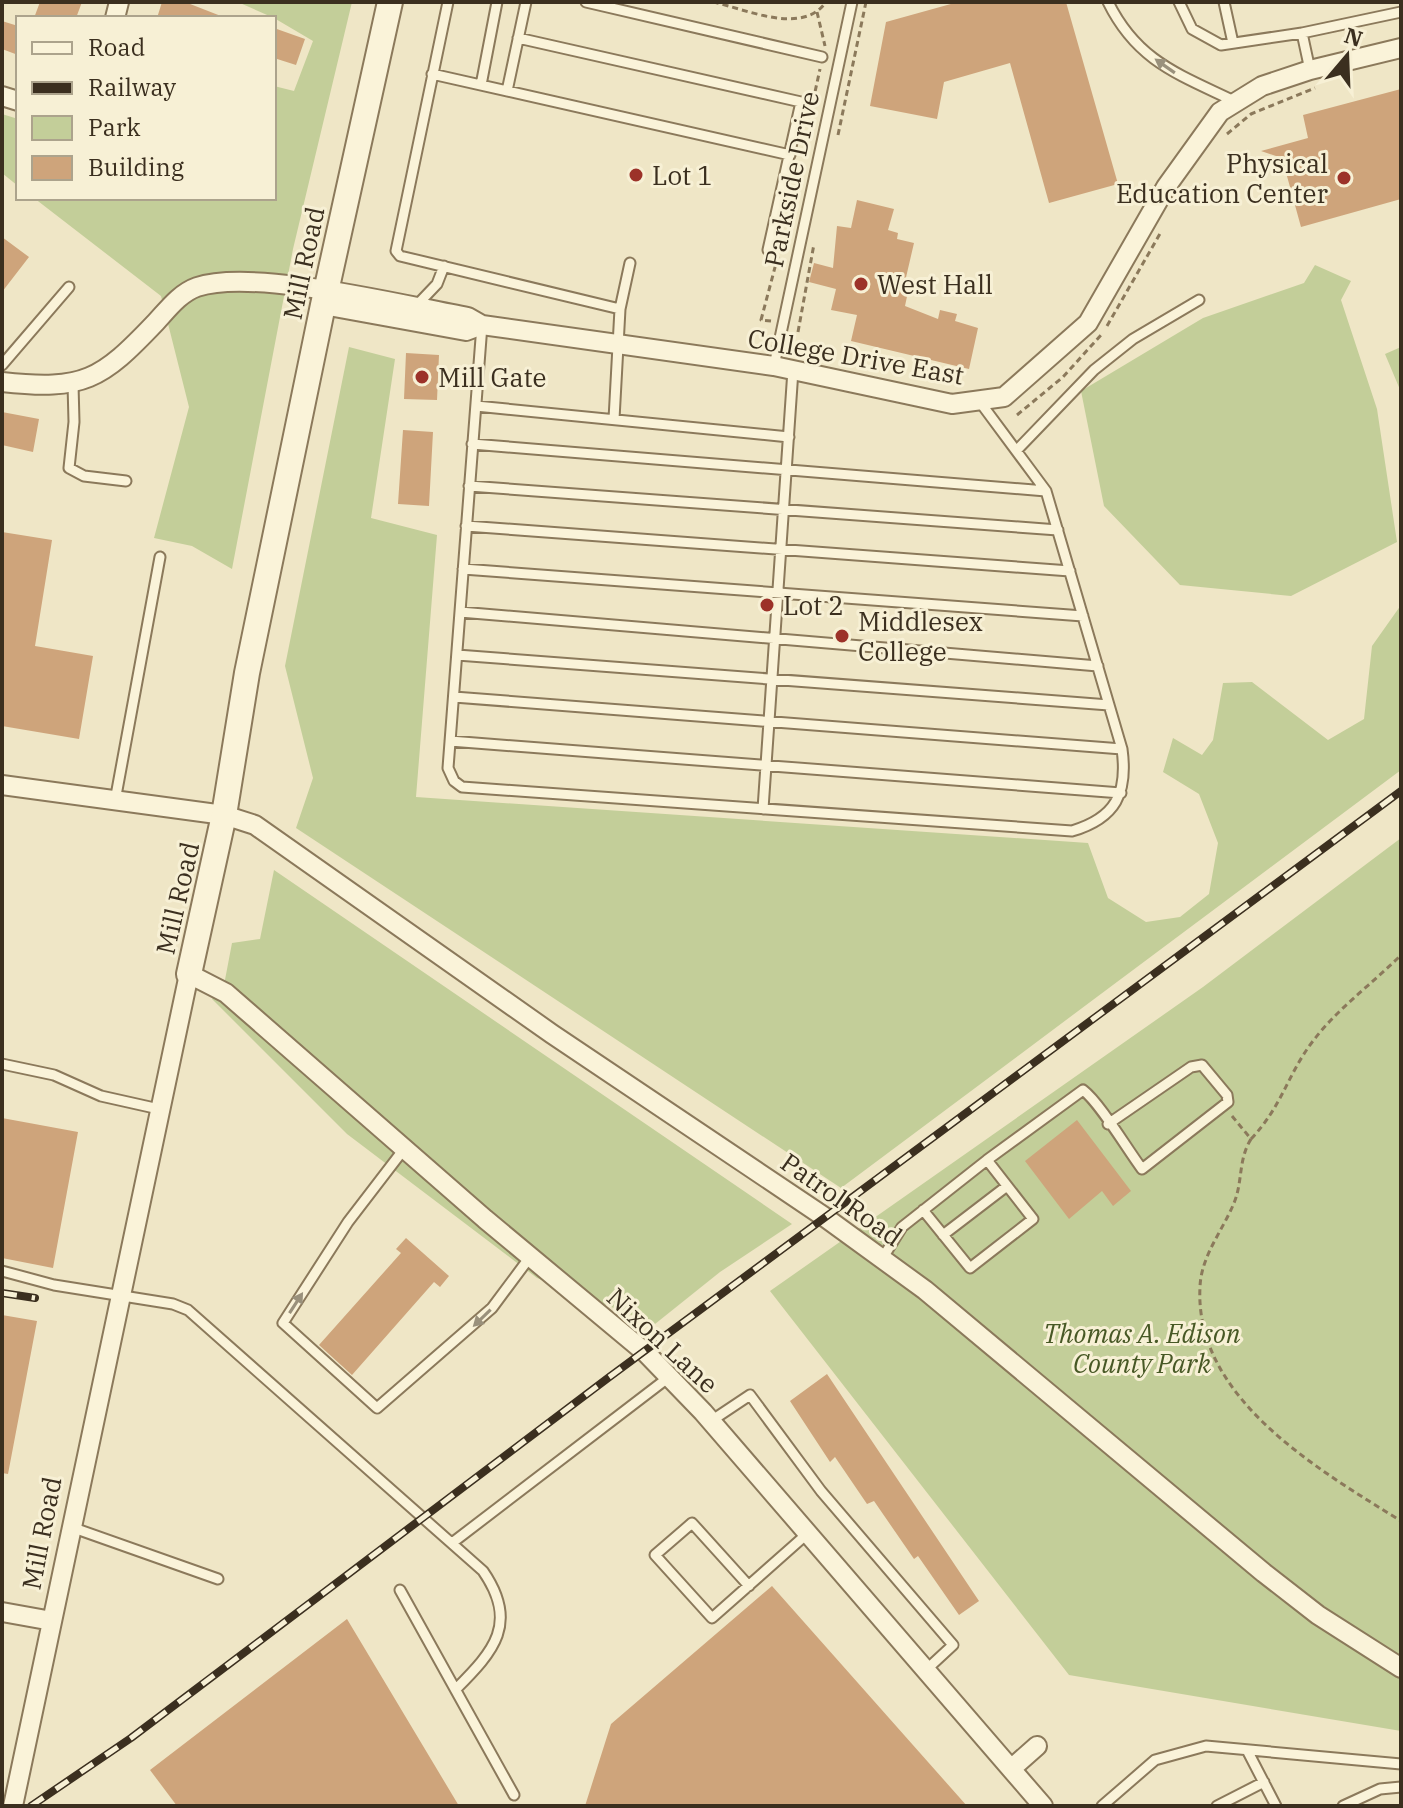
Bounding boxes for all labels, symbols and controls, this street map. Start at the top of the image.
legend [16,16,276,200]
north arrow [1307,16,1387,96]
text: N [1341,20,1367,53]
text: Road [88,31,145,63]
one-way arrow [1155,59,1176,74]
text: Railway [88,71,176,103]
street label: Parkside Drive [756,88,826,270]
text: Park [88,111,140,143]
place label: Physical Education Center [1116,146,1328,210]
text: Building [88,151,184,183]
place label: Lot 1 [652,158,713,192]
marker: Lot 1 [627,166,645,184]
marker: Physical Education Center [1335,169,1353,187]
street label: Mill Road [274,203,332,323]
place label: West Hall [877,267,993,301]
marker: West Hall [852,275,870,293]
street label: College Drive East [745,320,967,392]
place label: Mill Gate [438,360,547,394]
marker: Mill Gate [413,368,431,386]
place label: Lot 2 [783,588,844,622]
marker: Lot 2 [758,596,776,614]
place label: Middlesex College [858,604,983,668]
marker: Middlesex College [833,627,851,645]
street label: Mill Road [148,838,206,958]
street label: Patrol Road [774,1145,910,1253]
street label: Nixon Lane [600,1280,726,1400]
one-way arrow [289,1292,303,1314]
one-way arrow [472,1309,491,1327]
park label: Thomas A. Edison County Park [1043,1316,1241,1380]
street label: Mill Road [13,1474,69,1592]

